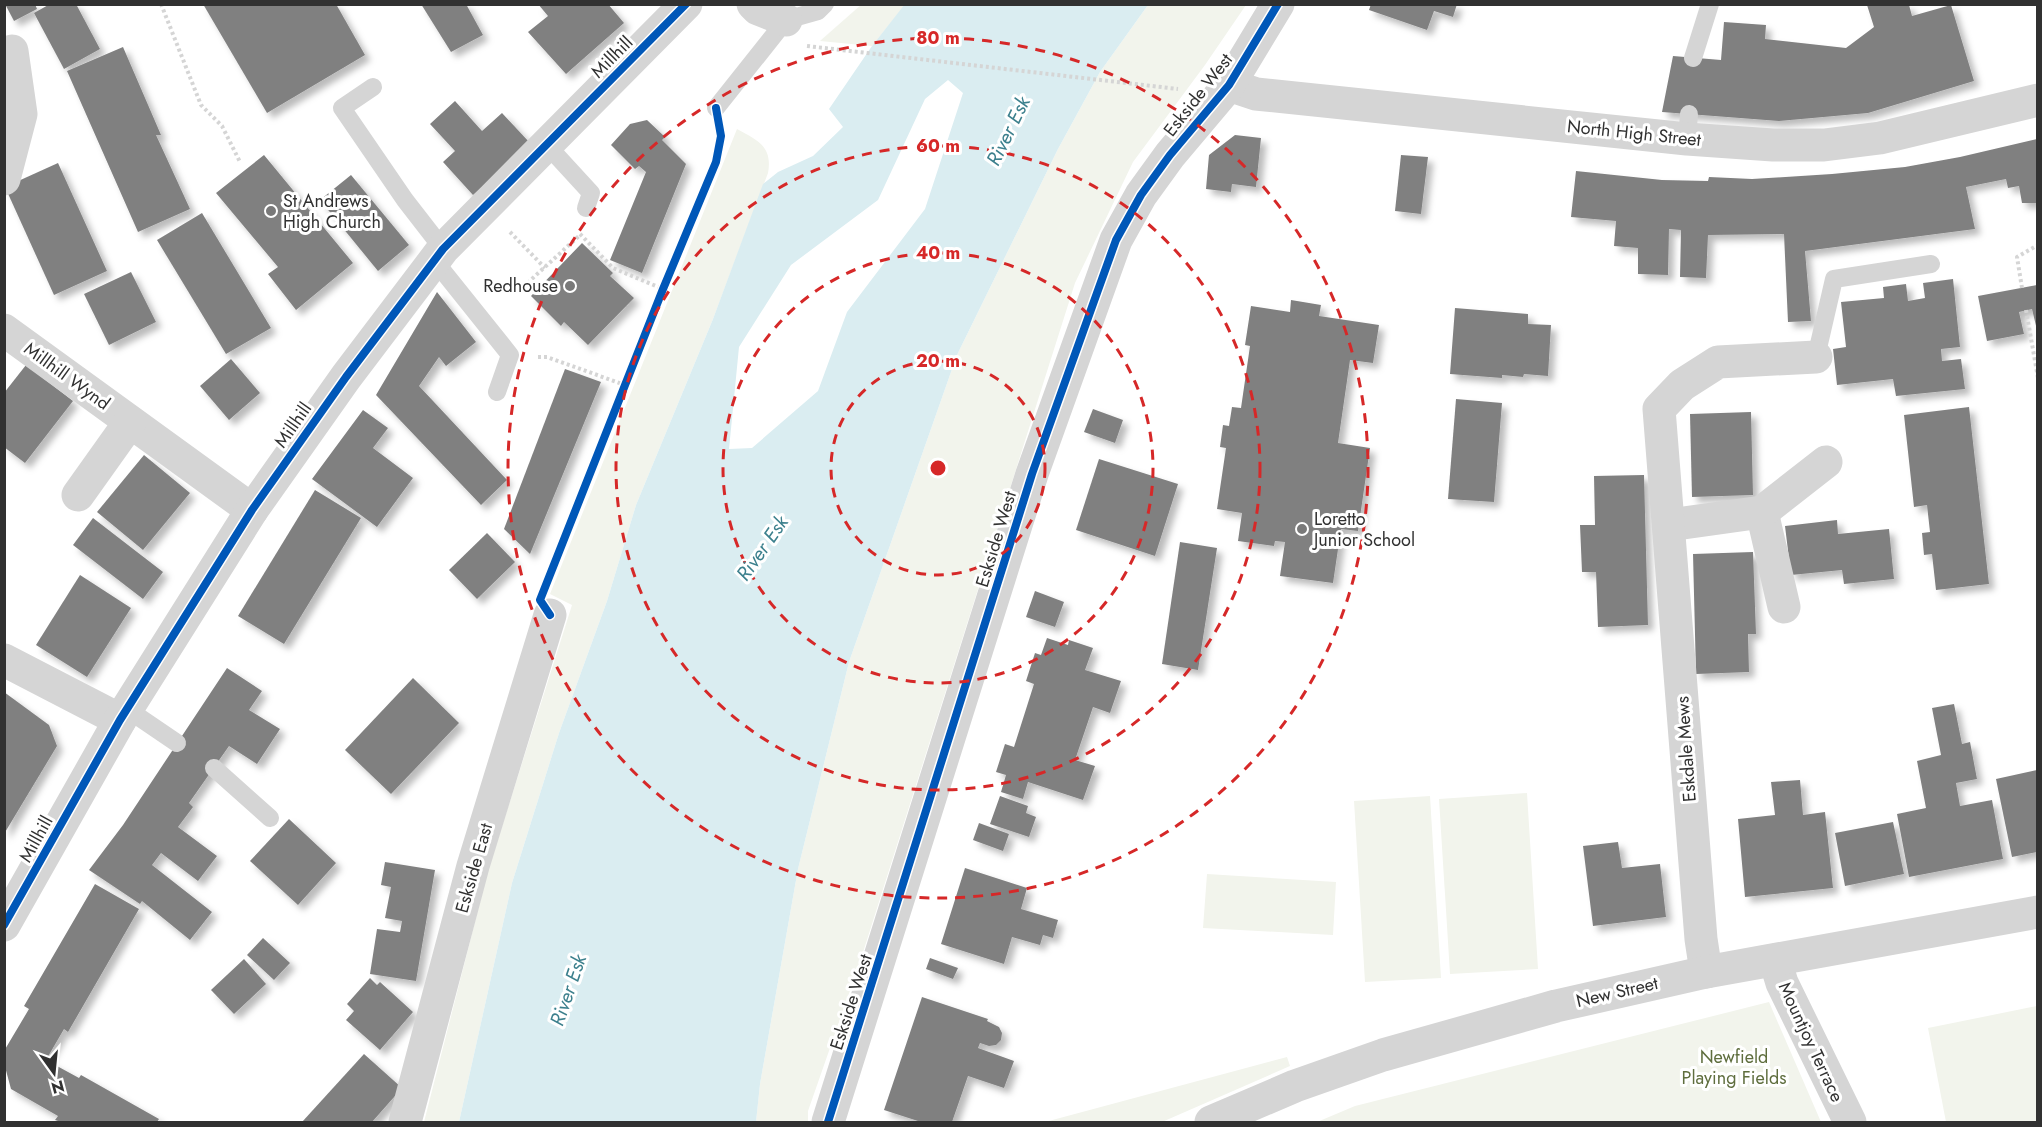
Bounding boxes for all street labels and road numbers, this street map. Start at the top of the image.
street label: Millhill [585,30,639,84]
street label: Eskside West [1157,47,1239,142]
street label: North High Street [1566,113,1703,153]
street label: Millhill Wynd [19,336,115,416]
street label: Millhill [268,397,318,453]
street label: Eskside West [969,487,1023,590]
street label: Eskdale Mews [1669,695,1703,803]
street label: Millhill [13,811,59,867]
street label: Eskside East [449,820,499,916]
street label: Eskside West [823,950,879,1053]
street label: New Street [1573,970,1661,1014]
street label: Mountjoy Terrace [1772,978,1850,1106]

